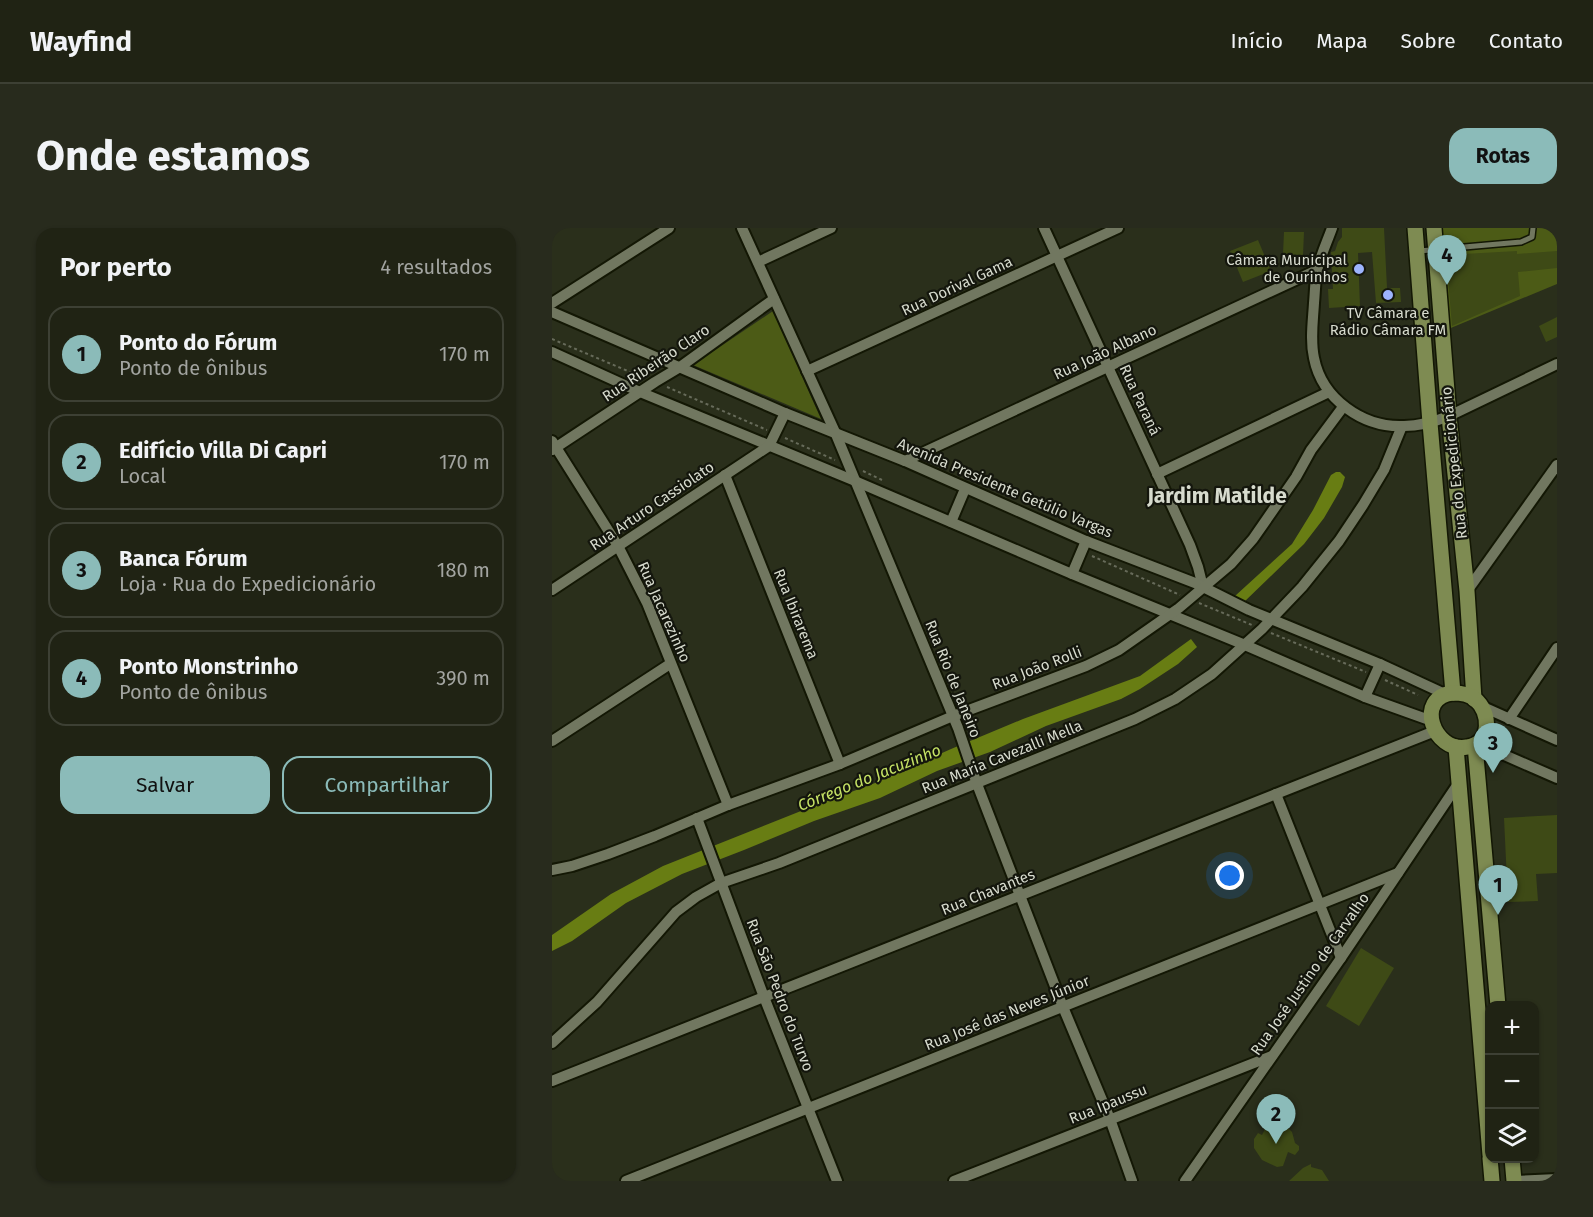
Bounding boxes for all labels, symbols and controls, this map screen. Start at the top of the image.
text: Wayfind [30,25,132,58]
text: Início [1230,28,1283,54]
text: Mapa [1316,28,1368,54]
text: Sobre [1401,28,1456,54]
text: Contato [1489,28,1563,54]
button: Rotas [1449,128,1557,184]
text: Onde estamos [36,131,310,181]
pin: 4 [1428,236,1466,285]
place label: Câmara Municipal de Ourinhos [1226,251,1348,286]
text: Por perto [60,252,172,283]
street label: Rua Dorival Gama [899,252,1015,320]
text: 4 resultados [380,255,492,279]
marker: Câmara Municipal de Ourinhos [1352,262,1366,276]
marker: TV Câmara e Rádio Câmara FM [1381,288,1395,302]
place label: TV Câmara e Rádio Câmara FM [1330,304,1446,339]
street label: Rua Ribeirão Claro [599,320,713,406]
street label: Rua João Albano [1051,320,1159,384]
text: Ponto do Fórum [119,329,277,356]
text: 1 [77,342,86,366]
text: 170 m [439,342,490,366]
text: Ponto de ônibus [119,356,267,380]
street label: Rua Paraná [1116,362,1164,438]
street label: Rua do Expedicionário [1437,386,1471,540]
street label: Avenida Presidente Getúlio Vargas [895,434,1115,542]
text: Edifício Villa Di Capri [119,437,327,464]
text: 2 [76,450,87,474]
text: 170 m [439,450,490,474]
street label: Rua Arturo Cassiolato [586,458,718,554]
text: Local [119,464,166,488]
district label: Jardim Matilde [1146,483,1287,509]
text: Banca Fórum [119,545,248,572]
text: 3 [76,558,87,582]
text: 180 m [437,558,490,582]
street label: Rua Jacarezinho [634,559,694,665]
street label: Rua Ibirarema [770,566,822,662]
text: Loja · Rua do Expedicionário [119,572,376,596]
street label: Rua Rio de Janeiro [921,618,985,740]
street label: Rua João Rolli [990,643,1084,693]
text: Ponto Monstrinho [119,653,298,680]
text: 4 [76,666,87,690]
text: 390 m [436,666,490,690]
text: Ponto de ônibus [119,680,267,704]
street label: Rua Maria Cavezalli Mella [919,717,1085,797]
pin: 3 [1474,724,1512,773]
water label: Córrego do Jacuzinho [795,740,944,815]
button: Salvar [60,756,270,814]
button: Compartilhar [282,756,492,814]
your location [1215,861,1244,890]
street label: Rua Chavantes [939,865,1037,919]
pin: 1 [1478,866,1518,915]
street label: Rua José Justino de Carvalho [1247,889,1373,1059]
street label: Rua São Pedro do Turvo [743,916,817,1074]
street label: Rua José das Neves Júnior [922,972,1092,1054]
map controls [1485,1001,1539,1163]
button: + [1485,1001,1539,1055]
button: − [1485,1055,1539,1109]
street label: Rua Ipaussu [1066,1080,1150,1128]
pin: 2 [1256,1094,1296,1144]
button: layers [1485,1109,1539,1163]

